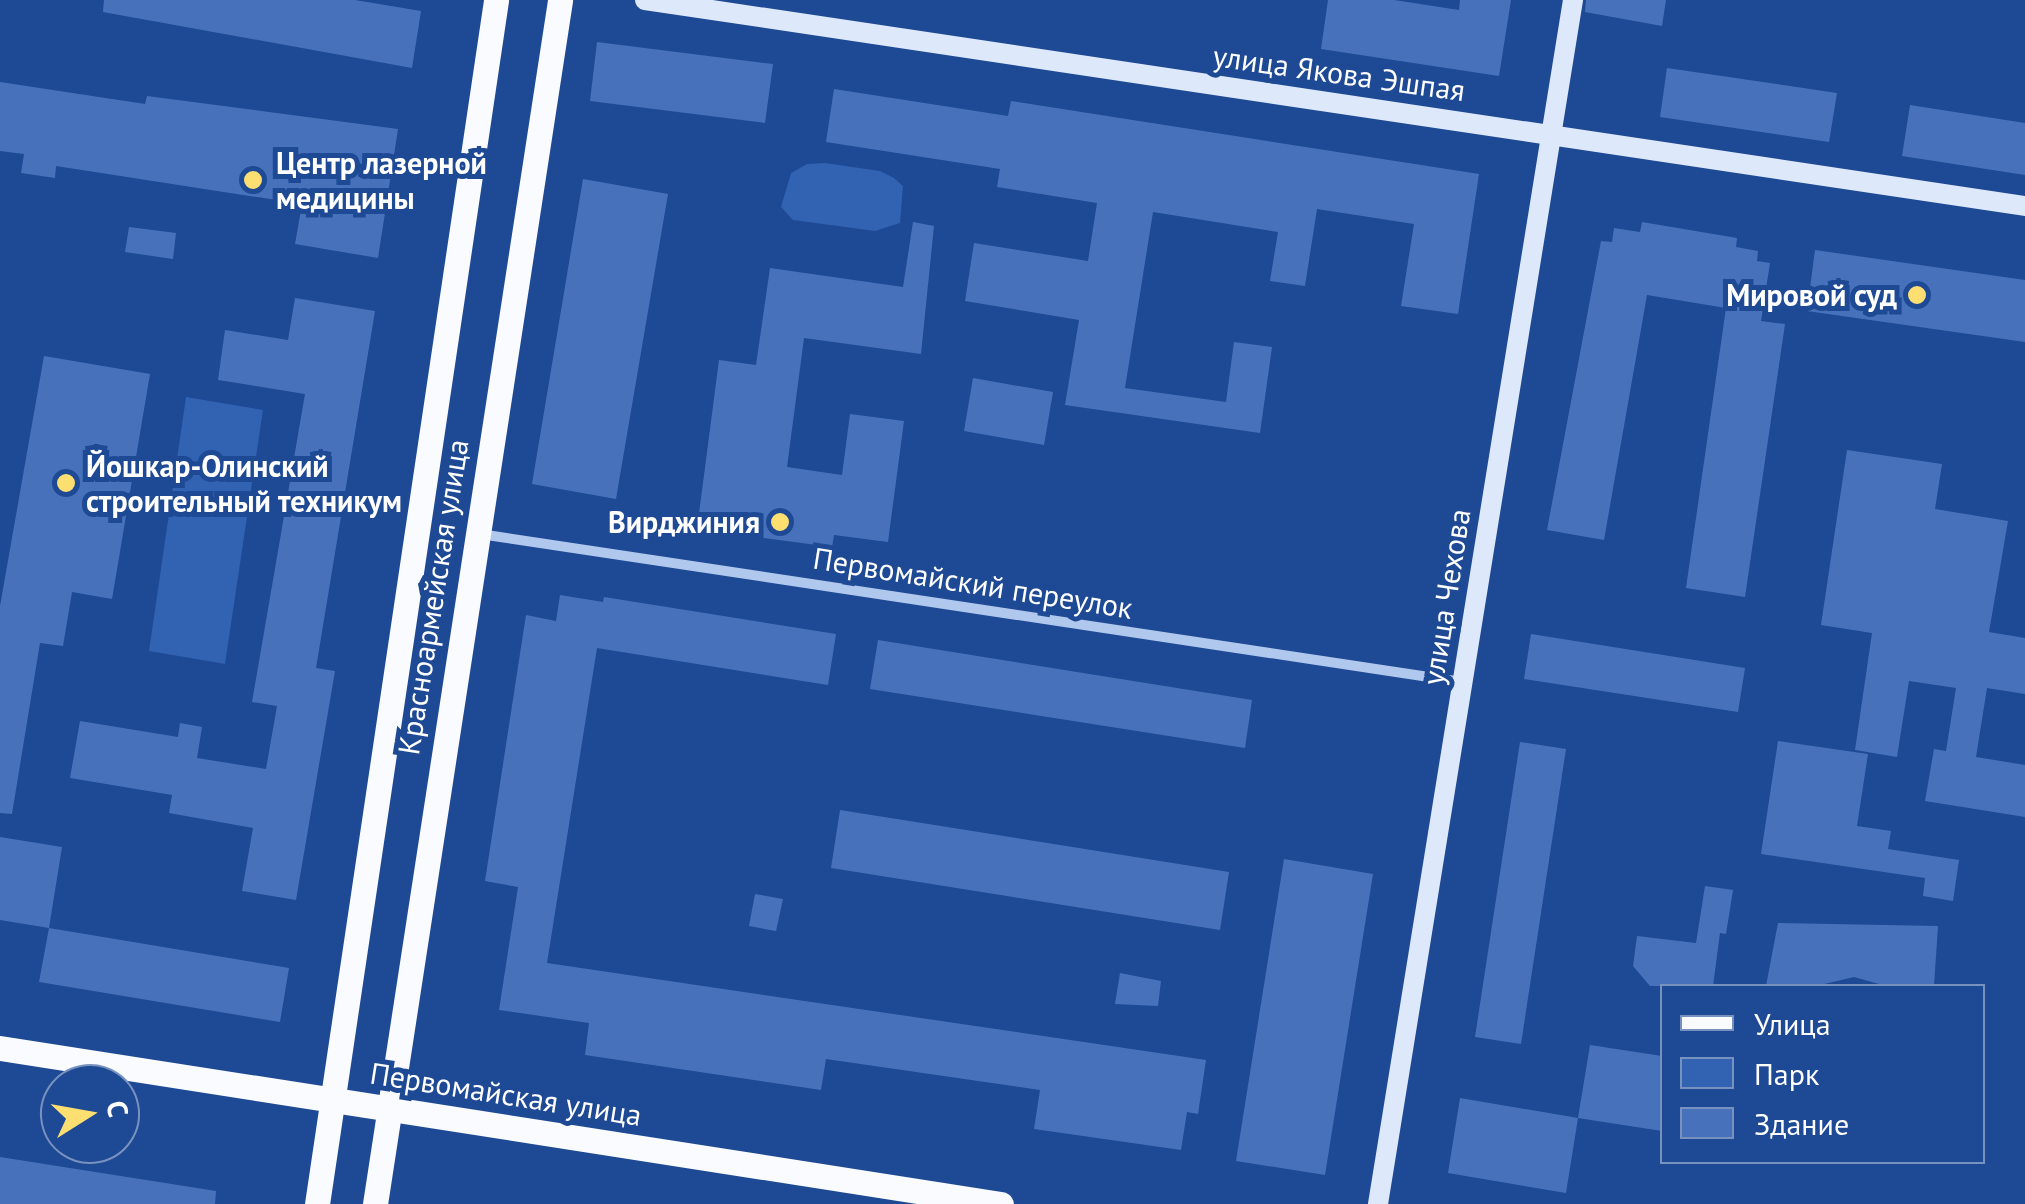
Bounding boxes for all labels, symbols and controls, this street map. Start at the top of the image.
street label: улица Якова Эшпая [1211,38,1467,108]
place label: Центр лазерной медицины [276,145,487,216]
marker: Центр лазерной медицины [240,167,266,193]
place label: Мировой суд [1726,277,1897,313]
marker: Мировой суд [1906,284,1928,306]
street label: Красноармейская улица [390,437,476,757]
place label: Йошкар-Олинский строительный техникум [86,448,403,518]
marker: Йошкар-Олинский строительный техникум [55,472,77,494]
place label: Вирджиния [608,504,760,540]
street label: улица Чехова [1414,506,1478,688]
marker: Вирджиния [769,511,791,533]
street label: Первомайский переулок [811,540,1135,626]
legend [1660,984,1985,1164]
text: Улица [1754,1004,1831,1043]
text: Парк [1754,1054,1819,1093]
street label: Первомайская улица [368,1055,644,1133]
north arrow [40,1064,140,1164]
text: С [98,1097,138,1120]
text: Здание [1754,1104,1849,1143]

